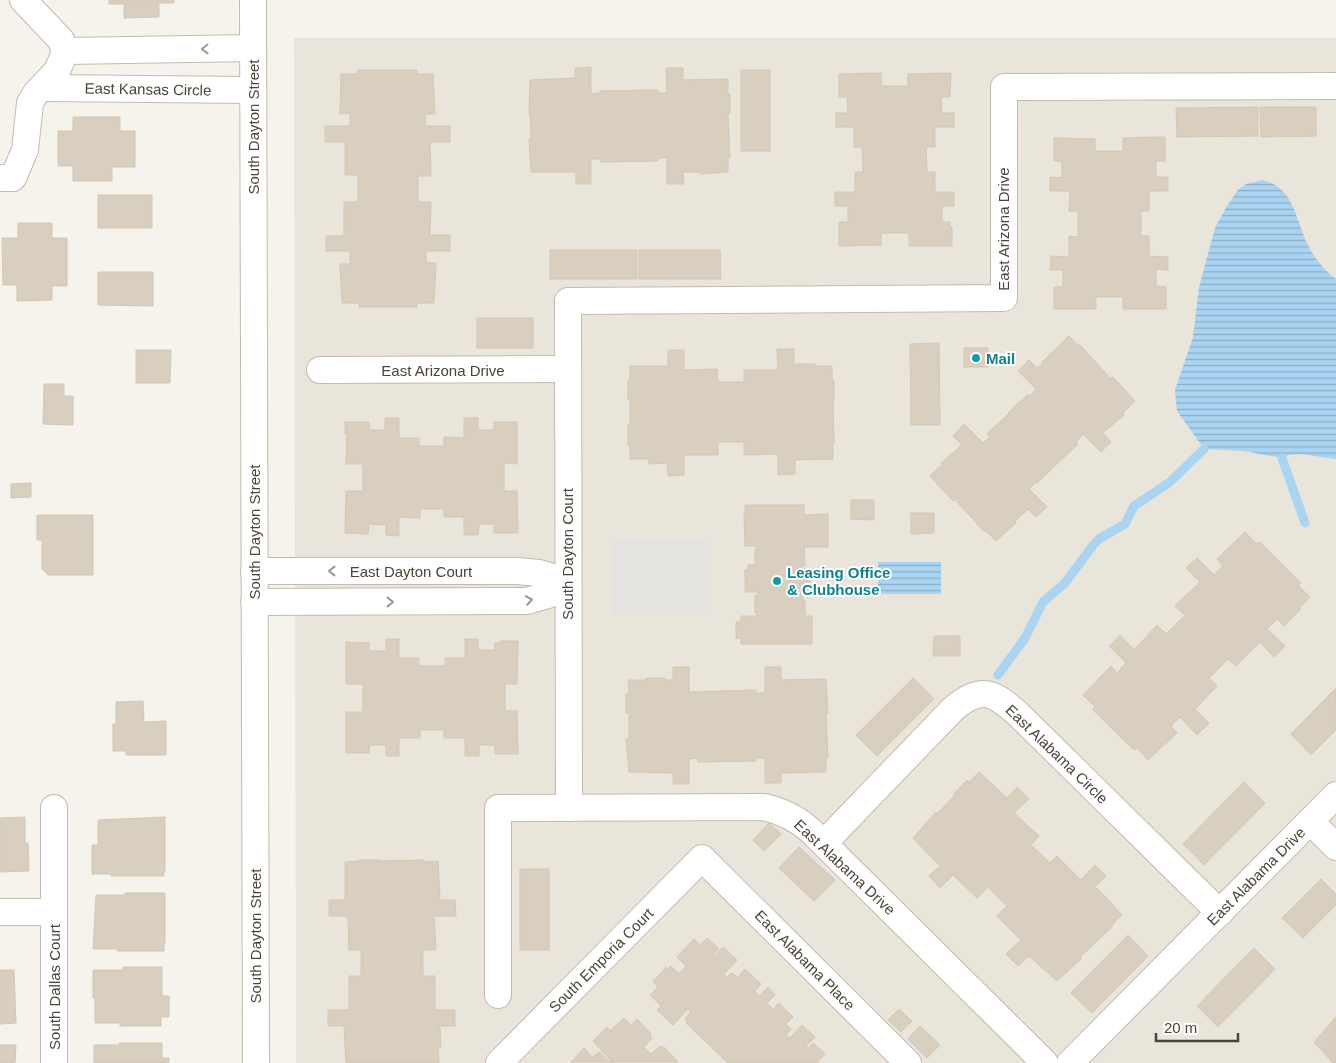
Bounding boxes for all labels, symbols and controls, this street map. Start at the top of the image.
one-way arrow [200,44,208,54]
street label: South Dayton Street [245,59,262,195]
street label: East Kansas Circle [85,79,211,99]
street label: East Arizona Drive [995,167,1012,291]
place label: Mail [986,350,1015,367]
marker: Mail [970,352,982,364]
street label: East Arizona Drive [381,362,505,379]
street label: South Dayton Street [246,464,263,600]
street label: South Dayton Court [559,487,576,620]
street label: East Dayton Court [350,563,473,580]
place label: Leasing Office & Clubhouse [787,564,890,598]
one-way arrow [328,566,336,576]
marker: Leasing Office & Clubhouse [771,575,783,587]
one-way arrow [525,596,534,606]
one-way arrow [386,597,394,607]
street label: East Alabama Circle [1003,701,1111,807]
street label: East Alabama Drive [791,816,899,918]
street label: East Alabama Drive [1203,823,1309,929]
street label: South Dayton Street [247,868,264,1004]
street label: South Emporia Court [545,904,657,1016]
street label: East Alabama Place [752,907,858,1013]
street label: South Dallas Court [46,923,63,1050]
scale bar [1156,1010,1238,1042]
text: 20 m [1164,1019,1197,1036]

